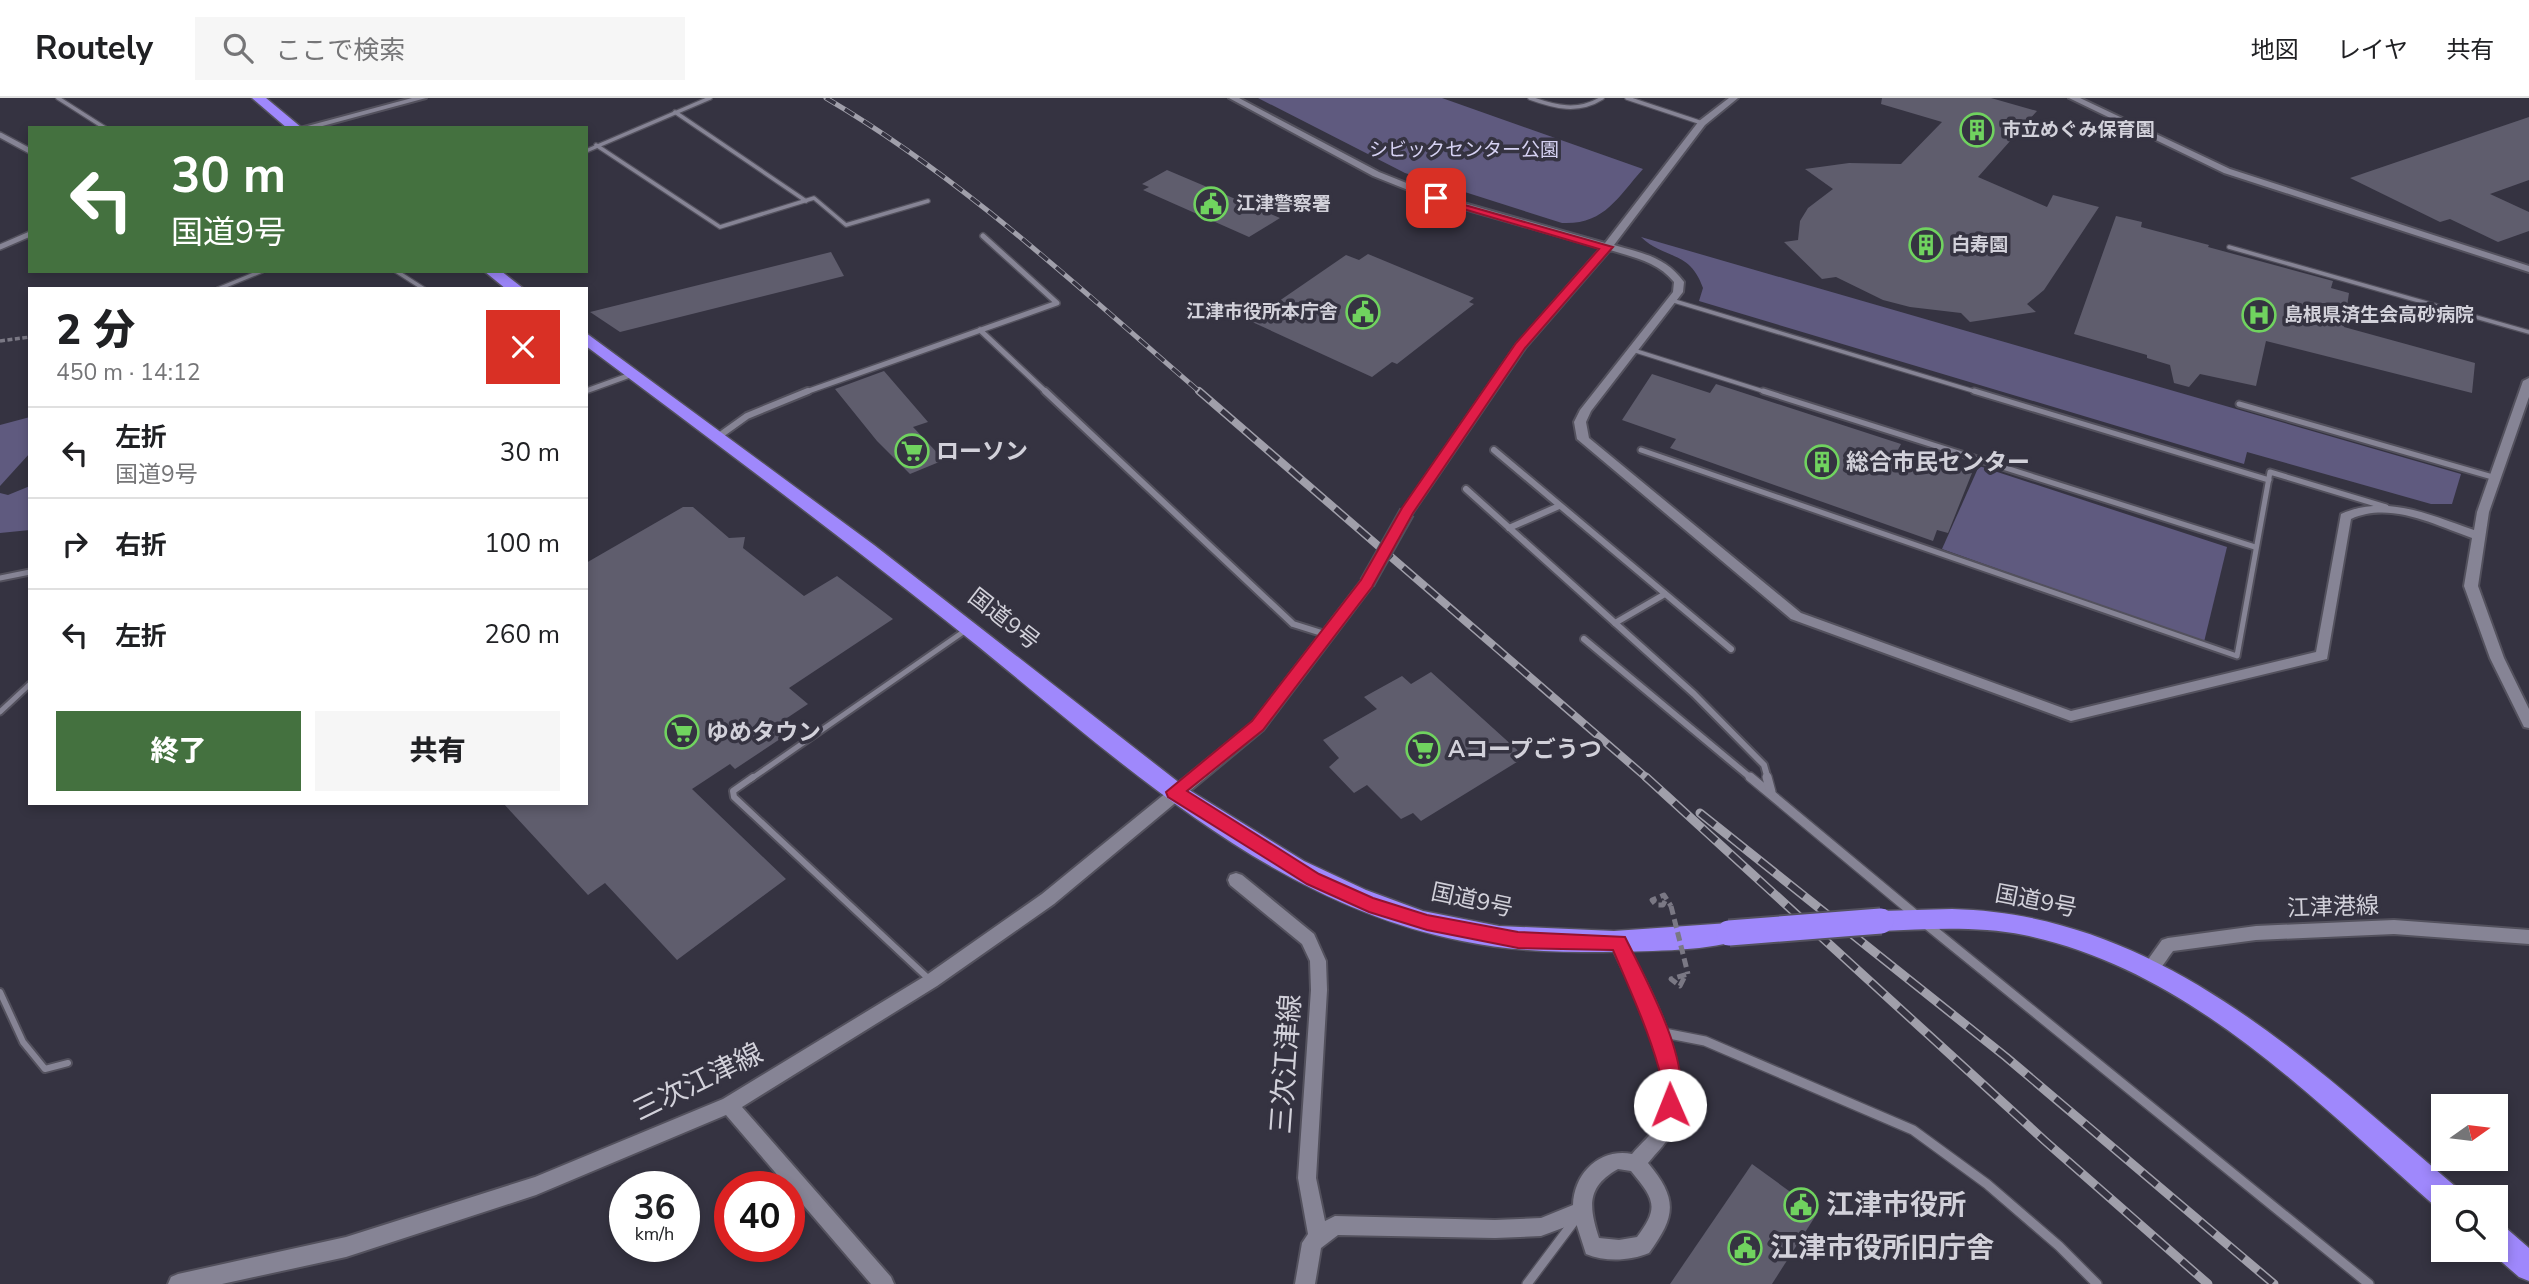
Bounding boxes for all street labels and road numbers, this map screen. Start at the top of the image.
street label: 国道9号 [962,581,1046,657]
street label: 国道9号 [1428,876,1516,924]
street label: 国道9号 [1992,878,2080,924]
street label: 江津港線 [2286,890,2380,924]
street label: 三次江津線 [1262,993,1310,1135]
street label: 三次江津線 [627,1034,769,1130]

